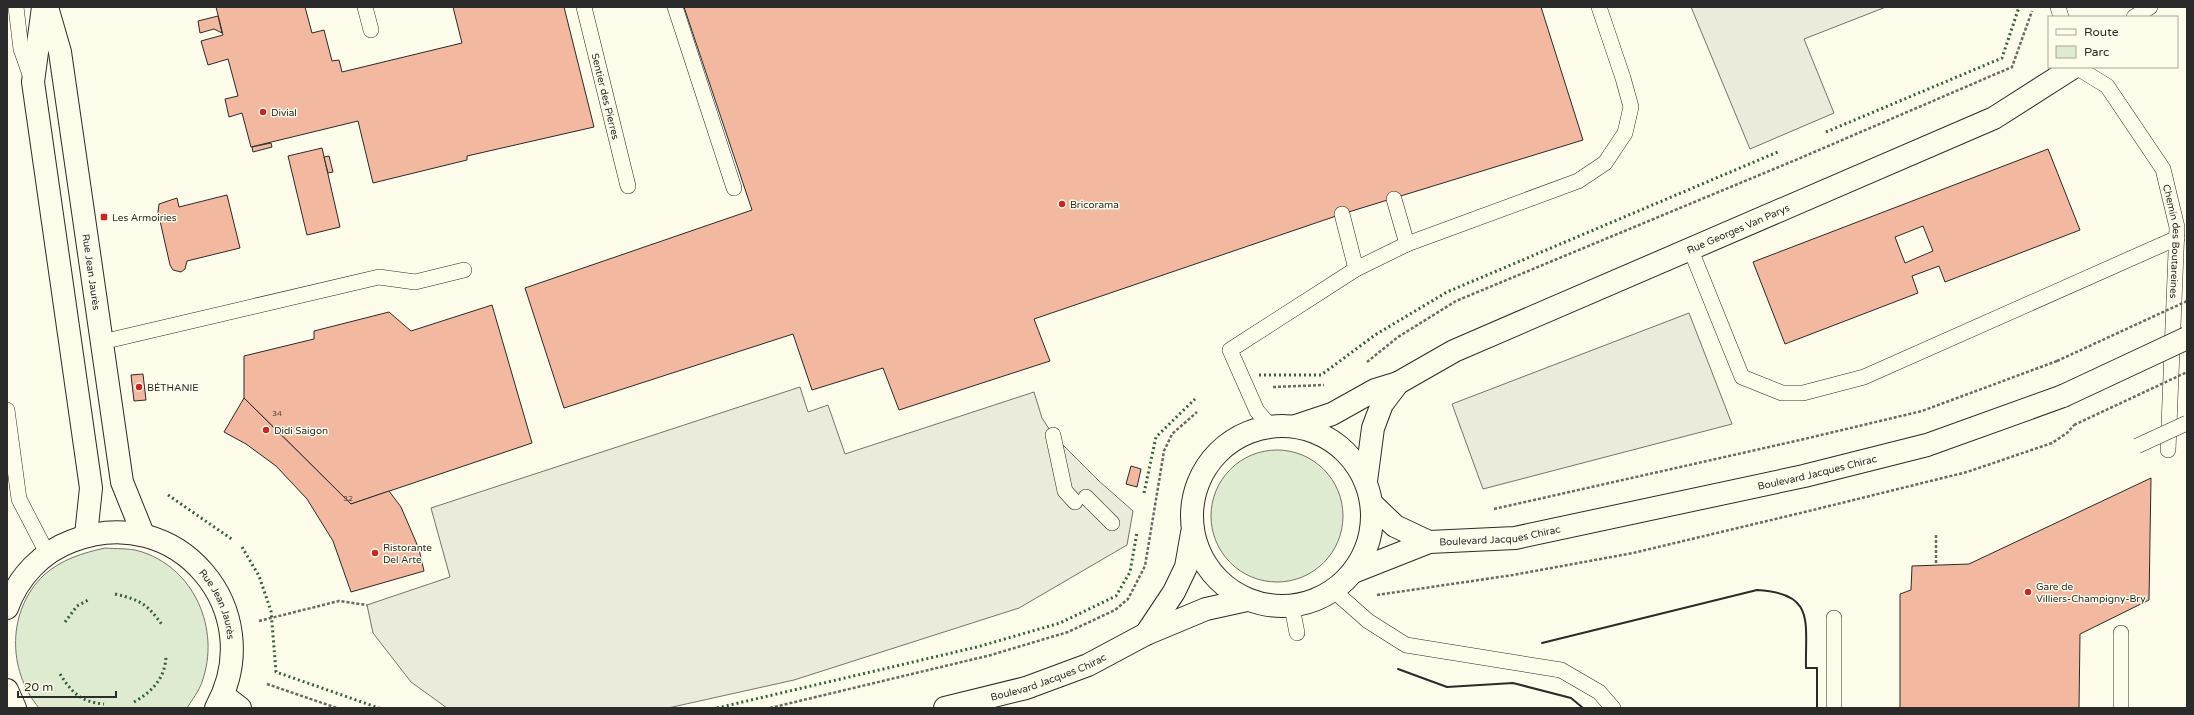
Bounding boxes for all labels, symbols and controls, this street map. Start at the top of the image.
legend [2048,16,2178,68]
text: Route [2084,25,2119,39]
text: Parc [2084,45,2109,59]
street label: Sentier des Pierres [589,52,621,141]
marker: Divial [258,107,268,117]
place label: Divial [271,107,297,119]
street label: Chemin des Boutareines [2160,183,2182,299]
marker: Bricorama [1057,199,1067,209]
place label: Bricorama [1070,199,1119,211]
street label: Rue Georges Van Parys [1685,202,1792,257]
marker: Les Armoiries [99,212,109,222]
place label: Les Armoiries [112,212,177,224]
street label: Rue Jean Jaurès [79,233,102,311]
marker: BÉTHANIE [134,382,144,392]
place label: BÉTHANIE [147,382,199,394]
house number: 34 [272,409,282,418]
marker: Didi Saigon [261,425,271,435]
place label: Didi Saigon [274,425,328,437]
street label: Boulevard Jacques Chirac [1757,453,1878,493]
house number: 32 [343,494,353,503]
street label: Boulevard Jacques Chirac [1439,523,1562,549]
place label: Ristorante Del Arte [383,542,432,566]
marker: Ristorante Del Arte [370,548,380,558]
street label: Rue Jean Jaurès [196,567,236,640]
place label: Gare de Villiers-Champigny-Bry [2036,581,2146,605]
marker: Gare de Villiers-Champigny-Bry [2023,587,2033,597]
street label: Boulevard Jacques Chirac [989,651,1109,704]
scale bar [18,673,116,699]
text: 20 m [24,680,53,694]

